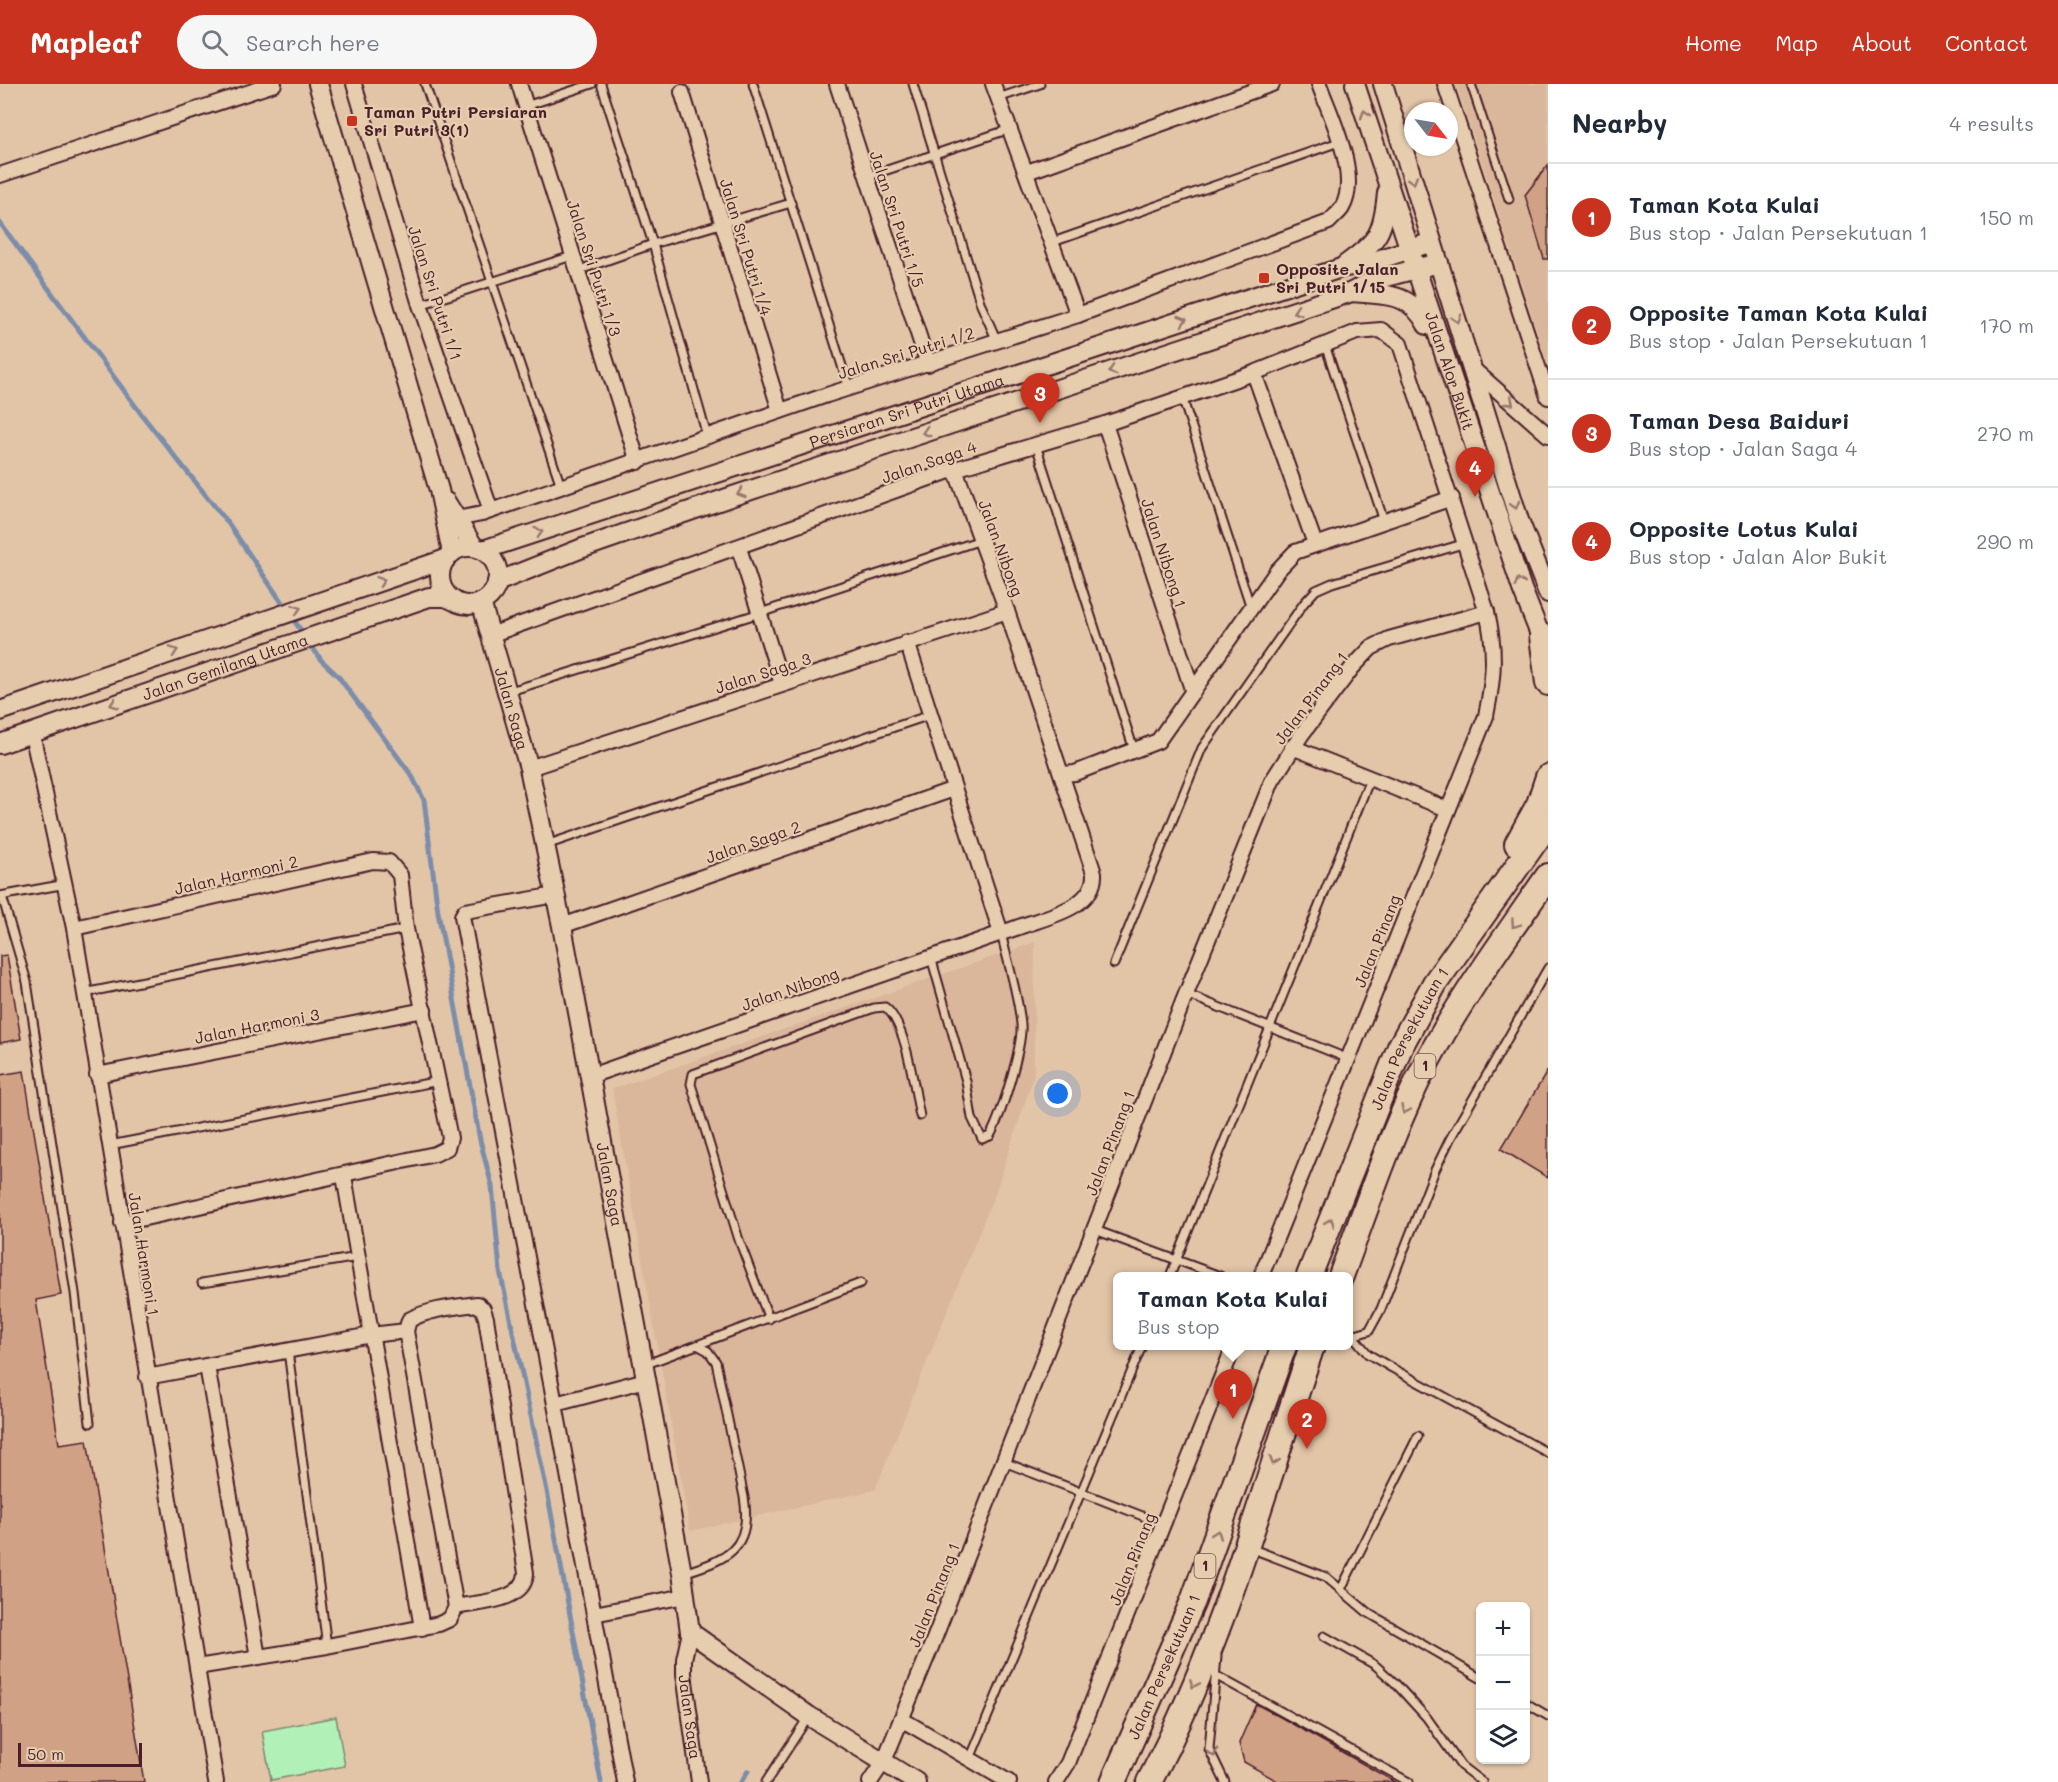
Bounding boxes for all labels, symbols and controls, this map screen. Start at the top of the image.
search box [177,15,597,69]
text: Mapleaf [30,24,141,60]
icon: search [198,26,231,59]
text: Search here [246,28,380,57]
text: Home [1685,29,1742,56]
text: Map [1775,29,1818,56]
text: About [1851,29,1912,56]
text: Contact [1945,29,2028,56]
place label: Taman Putri Persiaran Sri Putri 3(1) [364,101,547,140]
north arrow [1404,102,1458,156]
text: Nearby [1572,106,1667,140]
one-way arrow [1360,109,1372,120]
text: 4 results [1949,110,2034,136]
marker: Taman Putri Persiaran Sri Putri 3(1) [345,114,359,128]
street label: Jalan Sri Putri 1/5 [866,148,929,290]
one-way arrow [1406,174,1418,185]
street label: Jalan Sri Putri 1/4 [716,176,778,319]
text: Taman Kota Kulai [1629,190,1820,219]
street label: Jalan Sri Putri 1/3 [562,197,626,339]
text: 1 [1587,204,1596,230]
text: 150 m [1979,204,2034,230]
text: Bus stop · Jalan Persekutuan 1 [1629,219,1928,245]
street label: Jalan Sri Putri 1/1 [404,223,467,363]
place label: Opposite Jalan Sri Putri 1/15 [1276,258,1398,297]
marker: Opposite Jalan Sri Putri 1/15 [1257,271,1271,285]
text: Opposite Taman Kota Kulai [1629,298,1928,327]
one-way arrow [1292,303,1303,316]
street label: Jalan Alor Bukit [1421,309,1480,433]
text: 2 [1586,312,1597,338]
text: 170 m [1979,312,2034,338]
one-way arrow [1450,313,1462,324]
one-way arrow [1177,315,1188,327]
street label: Jalan Sri Putri 1/2 [835,322,977,383]
text: Bus stop · Jalan Persekutuan 1 [1629,327,1928,353]
one-way arrow [1107,364,1118,377]
street label: Persiaran Sri Putri Utama [807,368,1007,452]
pin: 3 [1020,374,1060,423]
one-way arrow [1504,395,1514,406]
text: Taman Desa Baiduri [1629,406,1850,435]
text: 3 [1586,420,1598,446]
text: 270 m [1977,420,2034,446]
one-way arrow [921,425,932,437]
street label: Jalan Saga 4 [878,435,980,488]
text: Bus stop · Jalan Saga 4 [1629,435,1857,461]
pin: 4 [1456,448,1494,497]
one-way arrow [736,486,747,499]
street label: Jalan Nibong 1 [1137,496,1192,610]
street label: Jalan Nibong [974,497,1029,599]
one-way arrow [1508,499,1520,510]
text: Opposite Lotus Kulai [1629,514,1859,543]
one-way arrow [533,527,544,539]
text: 4 [1585,528,1598,554]
text: 290 m [1976,528,2034,554]
text: Bus stop · Jalan Alor Bukit [1629,543,1887,569]
one-way arrow [375,575,386,588]
one-way arrow [1514,577,1527,588]
one-way arrow [291,604,302,616]
street label: Jalan Gemilang Utama [139,628,311,704]
one-way arrow [168,645,179,658]
street label: Jalan Saga 3 [712,647,813,698]
street label: Jalan Pinang 1 [1269,647,1352,748]
street label: Jalan Saga [490,665,534,752]
one-way arrow [109,697,120,710]
street label: Jalan Saga 2 [703,815,803,868]
street label: Jalan Harmoni 2 [172,850,300,899]
street label: Jalan Pinang [1348,891,1405,990]
one-way arrow [1511,918,1522,929]
street label: Jalan Nibong [739,962,841,1015]
street label: Jalan Persekutuan 1 [1366,966,1454,1114]
street label: Jalan Harmoni 3 [193,1003,321,1048]
road number: 1 [1414,1054,1436,1078]
your location [1043,1079,1072,1108]
street label: Jalan Pinang 1 [1080,1087,1139,1198]
one-way arrow [1400,1103,1412,1114]
street label: Jalan Saga [592,1141,628,1228]
street label: Jalan Harmoni 1 [124,1191,165,1317]
one-way arrow [1323,1217,1335,1228]
popup [1113,1272,1353,1350]
text: Taman Kota Kulai [1137,1284,1329,1313]
text: Bus stop [1137,1313,1220,1339]
pin: 1 [1214,1370,1252,1419]
pin: 2 [1288,1400,1326,1449]
one-way arrow [1268,1455,1281,1466]
street label: Jalan Pinang [1103,1509,1160,1608]
one-way arrow [1209,1530,1222,1540]
street label: Jalan Pinang 1 [903,1540,964,1650]
road number: 1 [1194,1554,1216,1578]
street label: Jalan Persekutuan 1 [1122,1591,1205,1742]
map controls [1476,1602,1530,1764]
button: + [1476,1602,1530,1656]
button: − [1476,1656,1530,1710]
street label: Jalan Saga [674,1673,707,1760]
one-way arrow [1189,1677,1201,1688]
button: layers [1476,1710,1530,1764]
scale bar [18,1740,142,1768]
text: 50 m [27,1743,64,1764]
one-way arrow [1206,1747,1218,1757]

